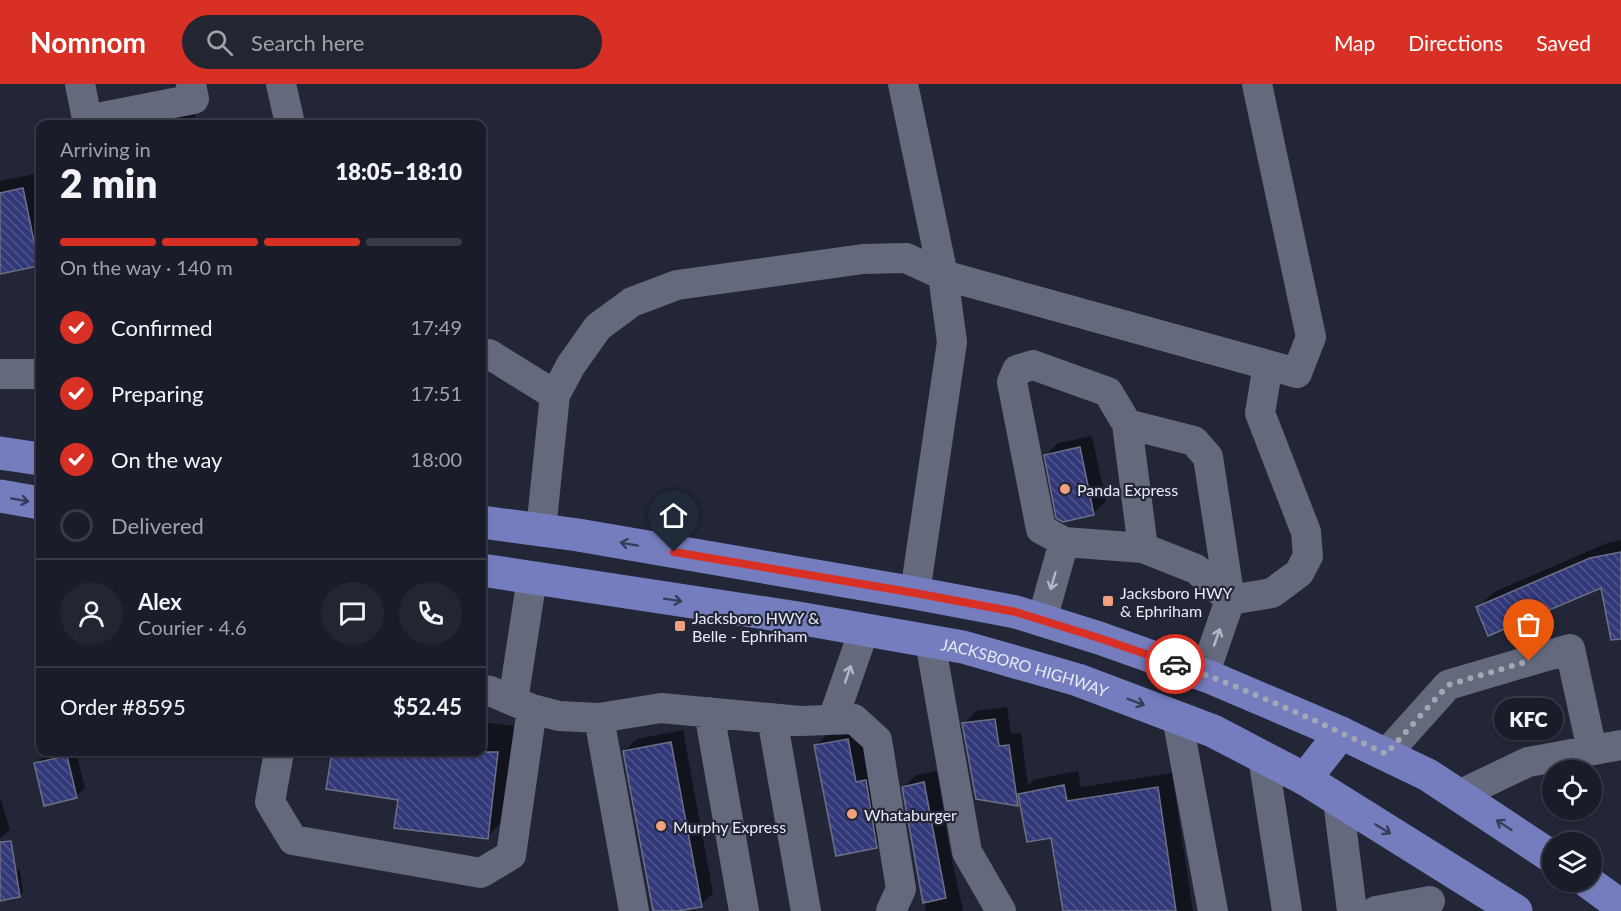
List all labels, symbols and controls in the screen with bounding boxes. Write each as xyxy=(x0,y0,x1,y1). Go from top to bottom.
search box xyxy=(182,15,602,69)
text: Nomnom xyxy=(30,25,146,59)
icon: search xyxy=(203,26,236,59)
text: Search here xyxy=(251,29,364,56)
text: Map xyxy=(1334,30,1375,55)
text: Directions xyxy=(1408,30,1503,55)
text: Saved xyxy=(1536,30,1591,55)
text: Arriving in xyxy=(60,137,151,161)
text: 18:05–18:10 xyxy=(336,158,462,185)
text: 2 min xyxy=(60,160,157,206)
text: On the way · 140 m xyxy=(60,255,233,279)
icon: check xyxy=(60,311,93,344)
text: Confirmed xyxy=(111,314,213,341)
text: 17:49 xyxy=(411,315,462,339)
icon: check xyxy=(60,377,93,410)
text: Preparing xyxy=(111,380,203,407)
text: 17:51 xyxy=(411,381,462,405)
icon: check xyxy=(60,443,93,476)
text: On the way xyxy=(111,446,222,473)
text: 18:00 xyxy=(411,447,462,471)
place label: Panda Express xyxy=(1077,480,1178,499)
marker: Panda Express xyxy=(1058,482,1072,496)
pin xyxy=(648,490,699,552)
one-way arrow xyxy=(10,494,30,505)
icon: home xyxy=(657,499,690,532)
text: Delivered xyxy=(111,512,204,539)
one-way arrow xyxy=(620,538,640,549)
one-way arrow xyxy=(1047,572,1058,591)
button: person xyxy=(60,582,123,645)
button: chat xyxy=(321,582,384,645)
button: phone xyxy=(399,582,462,645)
place label: Jacksboro HWY & Ephriham xyxy=(1120,583,1233,620)
text: Alex xyxy=(138,588,182,615)
one-way arrow xyxy=(662,594,682,605)
marker: Jacksboro HWY & Ephriham xyxy=(1101,594,1115,608)
pin xyxy=(1503,599,1554,661)
place label: Jacksboro HWY & Belle - Ephriham xyxy=(692,608,820,645)
icon: bag xyxy=(1512,608,1545,641)
text: Courier · 4.6 xyxy=(138,615,247,639)
marker: Jacksboro HWY & Belle - Ephriham xyxy=(673,619,687,633)
one-way arrow xyxy=(1213,629,1224,647)
street label: JACKSBORO HIGHWAY xyxy=(940,634,1111,700)
courier xyxy=(1145,634,1205,694)
icon: car xyxy=(1159,648,1192,681)
one-way arrow xyxy=(844,665,855,684)
text: Order #8595 xyxy=(60,693,186,720)
text: $52.45 xyxy=(393,693,462,720)
one-way arrow xyxy=(1126,697,1144,708)
callout: KFC xyxy=(1494,697,1564,739)
text: KFC xyxy=(1509,707,1548,731)
map controls xyxy=(1542,760,1602,892)
button: locate xyxy=(1542,760,1602,820)
place label: Whataburger xyxy=(864,805,957,824)
marker: Whataburger xyxy=(845,807,859,821)
place label: Murphy Express xyxy=(673,817,786,836)
marker: Murphy Express xyxy=(654,819,668,833)
one-way arrow xyxy=(1496,819,1512,831)
one-way arrow xyxy=(1374,823,1391,835)
button: layers xyxy=(1542,832,1602,892)

